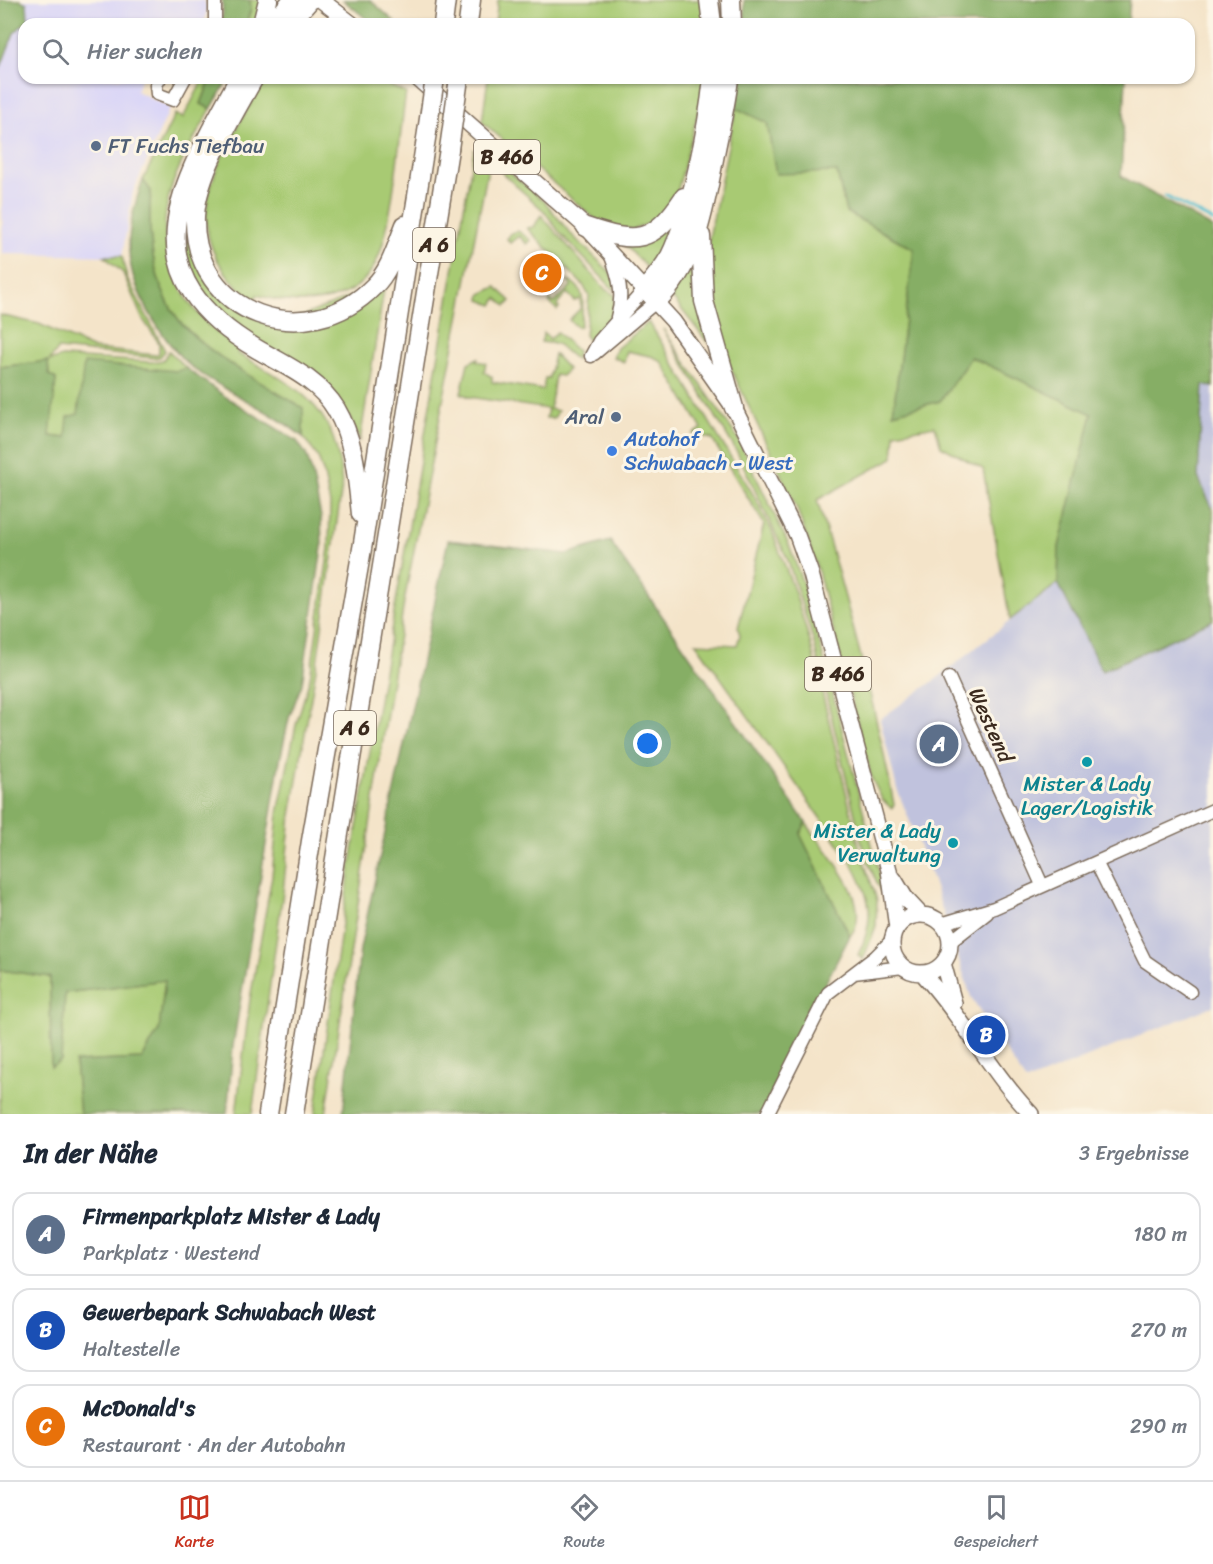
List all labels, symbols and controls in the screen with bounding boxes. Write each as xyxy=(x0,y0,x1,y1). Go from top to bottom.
search box xyxy=(18,18,1195,84)
text: Hier suchen xyxy=(87,32,202,71)
icon: search xyxy=(39,35,72,68)
place label: FT Fuchs Tiefbau xyxy=(108,127,265,165)
marker: FT Fuchs Tiefbau xyxy=(89,139,103,153)
road number: B 466 xyxy=(474,140,540,174)
road number: A 6 xyxy=(413,228,455,262)
pin: C xyxy=(522,250,562,296)
place label: Aral xyxy=(564,398,605,436)
marker: Aral xyxy=(609,410,623,424)
place label: Autohof Schwabach - West xyxy=(623,420,794,482)
marker: Autohof Schwabach - West xyxy=(605,444,619,458)
road number: B 466 xyxy=(805,657,871,691)
street label: Westend xyxy=(958,681,1025,771)
road number: A 6 xyxy=(334,711,376,745)
pin: A xyxy=(920,722,958,766)
your location xyxy=(633,729,662,758)
marker: Mister & Lady Lager/Logistik xyxy=(1080,755,1094,769)
place label: Mister & Lady Lager/Logistik xyxy=(1021,765,1154,827)
place label: Mister & Lady Verwaltung xyxy=(813,812,941,874)
marker: Mister & Lady Verwaltung xyxy=(946,836,960,850)
pin: B xyxy=(966,1012,1006,1058)
text: In der Nähe xyxy=(24,1130,158,1176)
text: 3 Ergebnisse xyxy=(1079,1136,1189,1171)
text: Firmenparkplatz Mister & Lady xyxy=(83,1197,380,1236)
text: A xyxy=(39,1217,52,1252)
text: 180 m xyxy=(1133,1217,1187,1252)
text: Parkplatz · Westend xyxy=(83,1236,260,1271)
text: Gewerbepark Schwabach West xyxy=(83,1293,376,1332)
text: B xyxy=(39,1313,52,1348)
text: 270 m xyxy=(1131,1313,1187,1348)
text: Haltestelle xyxy=(83,1332,180,1367)
text: McDonald's xyxy=(83,1389,195,1428)
text: C xyxy=(39,1409,52,1444)
text: 290 m xyxy=(1130,1409,1187,1444)
text: Restaurant · An der Autobahn xyxy=(83,1428,345,1463)
tab: Karte xyxy=(175,1491,214,1556)
tab: Route xyxy=(564,1491,605,1556)
tab: Gespeichert xyxy=(954,1491,1038,1556)

